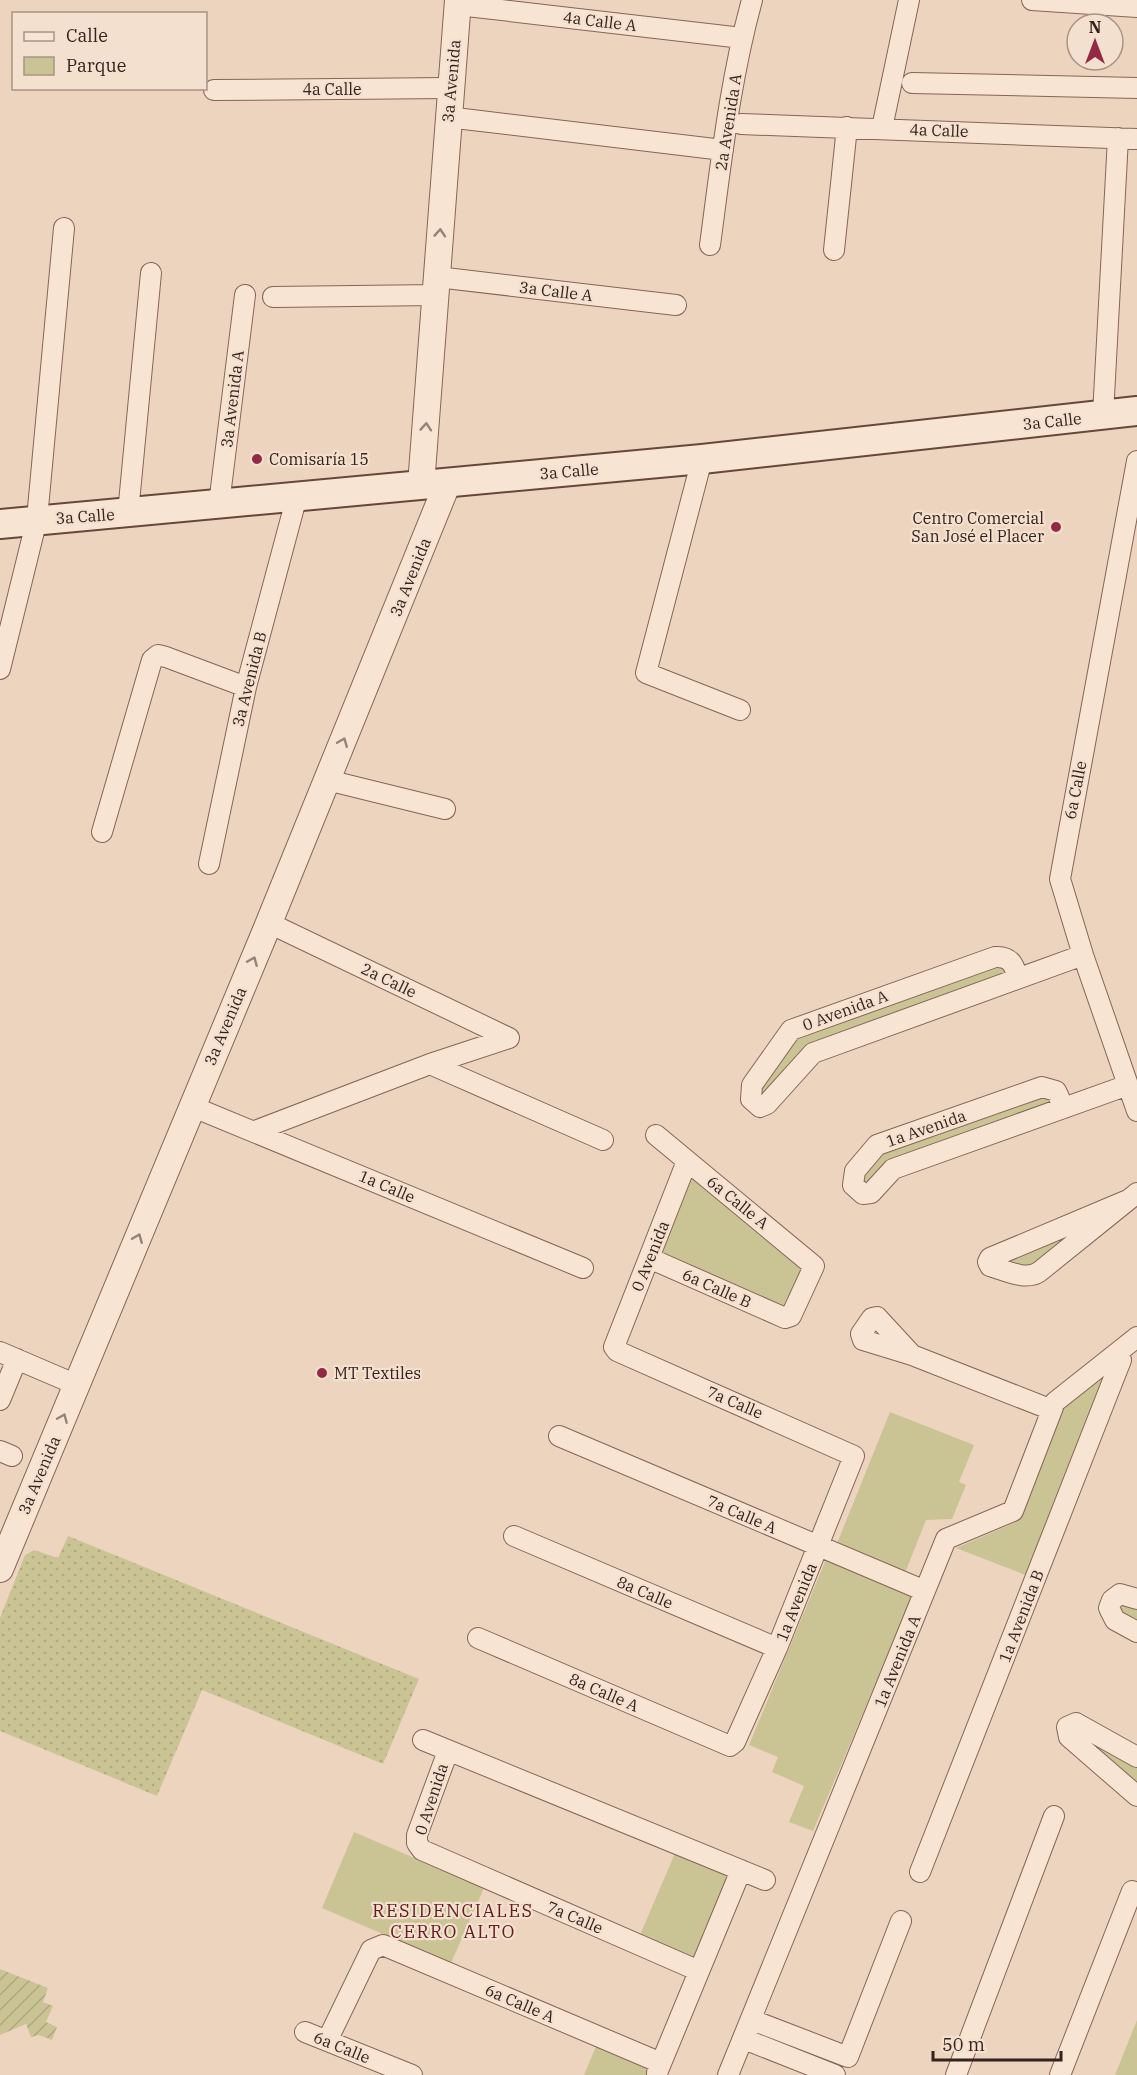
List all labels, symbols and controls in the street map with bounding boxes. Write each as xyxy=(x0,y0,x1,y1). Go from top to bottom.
street label: 4a Calle A xyxy=(562,7,638,35)
legend xyxy=(12,12,207,90)
north arrow xyxy=(1065,12,1125,72)
text: N xyxy=(1089,17,1101,37)
text: Calle xyxy=(66,24,108,47)
street label: 3a Avenida xyxy=(437,38,465,123)
text: Parque xyxy=(66,54,126,77)
street label: 2a Avenida A xyxy=(710,72,746,172)
street label: 4a Calle xyxy=(302,79,362,99)
street label: 4a Calle xyxy=(909,119,969,141)
one-way arrow xyxy=(433,228,446,237)
street label: 3a Calle A xyxy=(518,277,594,305)
street label: 3a Avenida A xyxy=(216,349,248,449)
street label: 3a Calle xyxy=(1022,408,1082,434)
one-way arrow xyxy=(419,423,432,432)
place label: Comisaría 15 xyxy=(269,449,369,469)
marker: Comisaría 15 xyxy=(250,452,264,466)
street label: 3a Calle xyxy=(539,458,599,484)
street label: 3a Calle xyxy=(55,504,115,528)
place label: Centro Comercial San José el Placer xyxy=(911,508,1044,546)
marker: Centro Comercial San José el Placer xyxy=(1049,520,1063,534)
street label: 3a Avenida xyxy=(385,534,435,619)
street label: 3a Avenida B xyxy=(227,629,271,729)
one-way arrow xyxy=(336,737,348,748)
street label: 6a Calle xyxy=(1060,759,1090,821)
one-way arrow xyxy=(246,956,258,967)
street label: 2a Calle xyxy=(358,958,420,1002)
street label: 3a Avenida xyxy=(200,984,251,1068)
street label: 0 Avenida A xyxy=(800,985,890,1035)
street label: 1a Avenida xyxy=(883,1105,969,1151)
street label: 1a Calle xyxy=(356,1165,418,1207)
street label: 6a Calle A xyxy=(703,1171,773,1233)
street label: 0 Avenida xyxy=(627,1217,673,1294)
one-way arrow xyxy=(131,1233,143,1244)
street label: 6a Calle B xyxy=(679,1264,755,1312)
place label: MT Textiles xyxy=(334,1363,421,1383)
marker: MT Textiles xyxy=(315,1366,329,1380)
street label: 7a Calle xyxy=(704,1381,766,1423)
one-way arrow xyxy=(56,1413,68,1424)
street label: 3a Avenida xyxy=(14,1433,65,1517)
street label: 7a Calle A xyxy=(704,1490,780,1538)
street label: 1a Avenida xyxy=(771,1559,821,1644)
street label: 1a Avenida B xyxy=(994,1567,1048,1665)
street label: 8a Calle xyxy=(614,1571,676,1613)
street label: 1a Avenida A xyxy=(869,1612,925,1710)
street label: 8a Calle A xyxy=(566,1668,642,1716)
street label: 0 Avenida xyxy=(410,1760,452,1838)
street label: 7a Calle xyxy=(544,1896,606,1938)
district label: RESIDENCIALES CERRO ALTO xyxy=(372,1899,534,1943)
street label: 6a Calle A xyxy=(482,1979,558,2027)
scale bar xyxy=(933,2024,1060,2062)
street label: 6a Calle xyxy=(311,2027,373,2067)
text: 50 m xyxy=(942,2033,985,2056)

